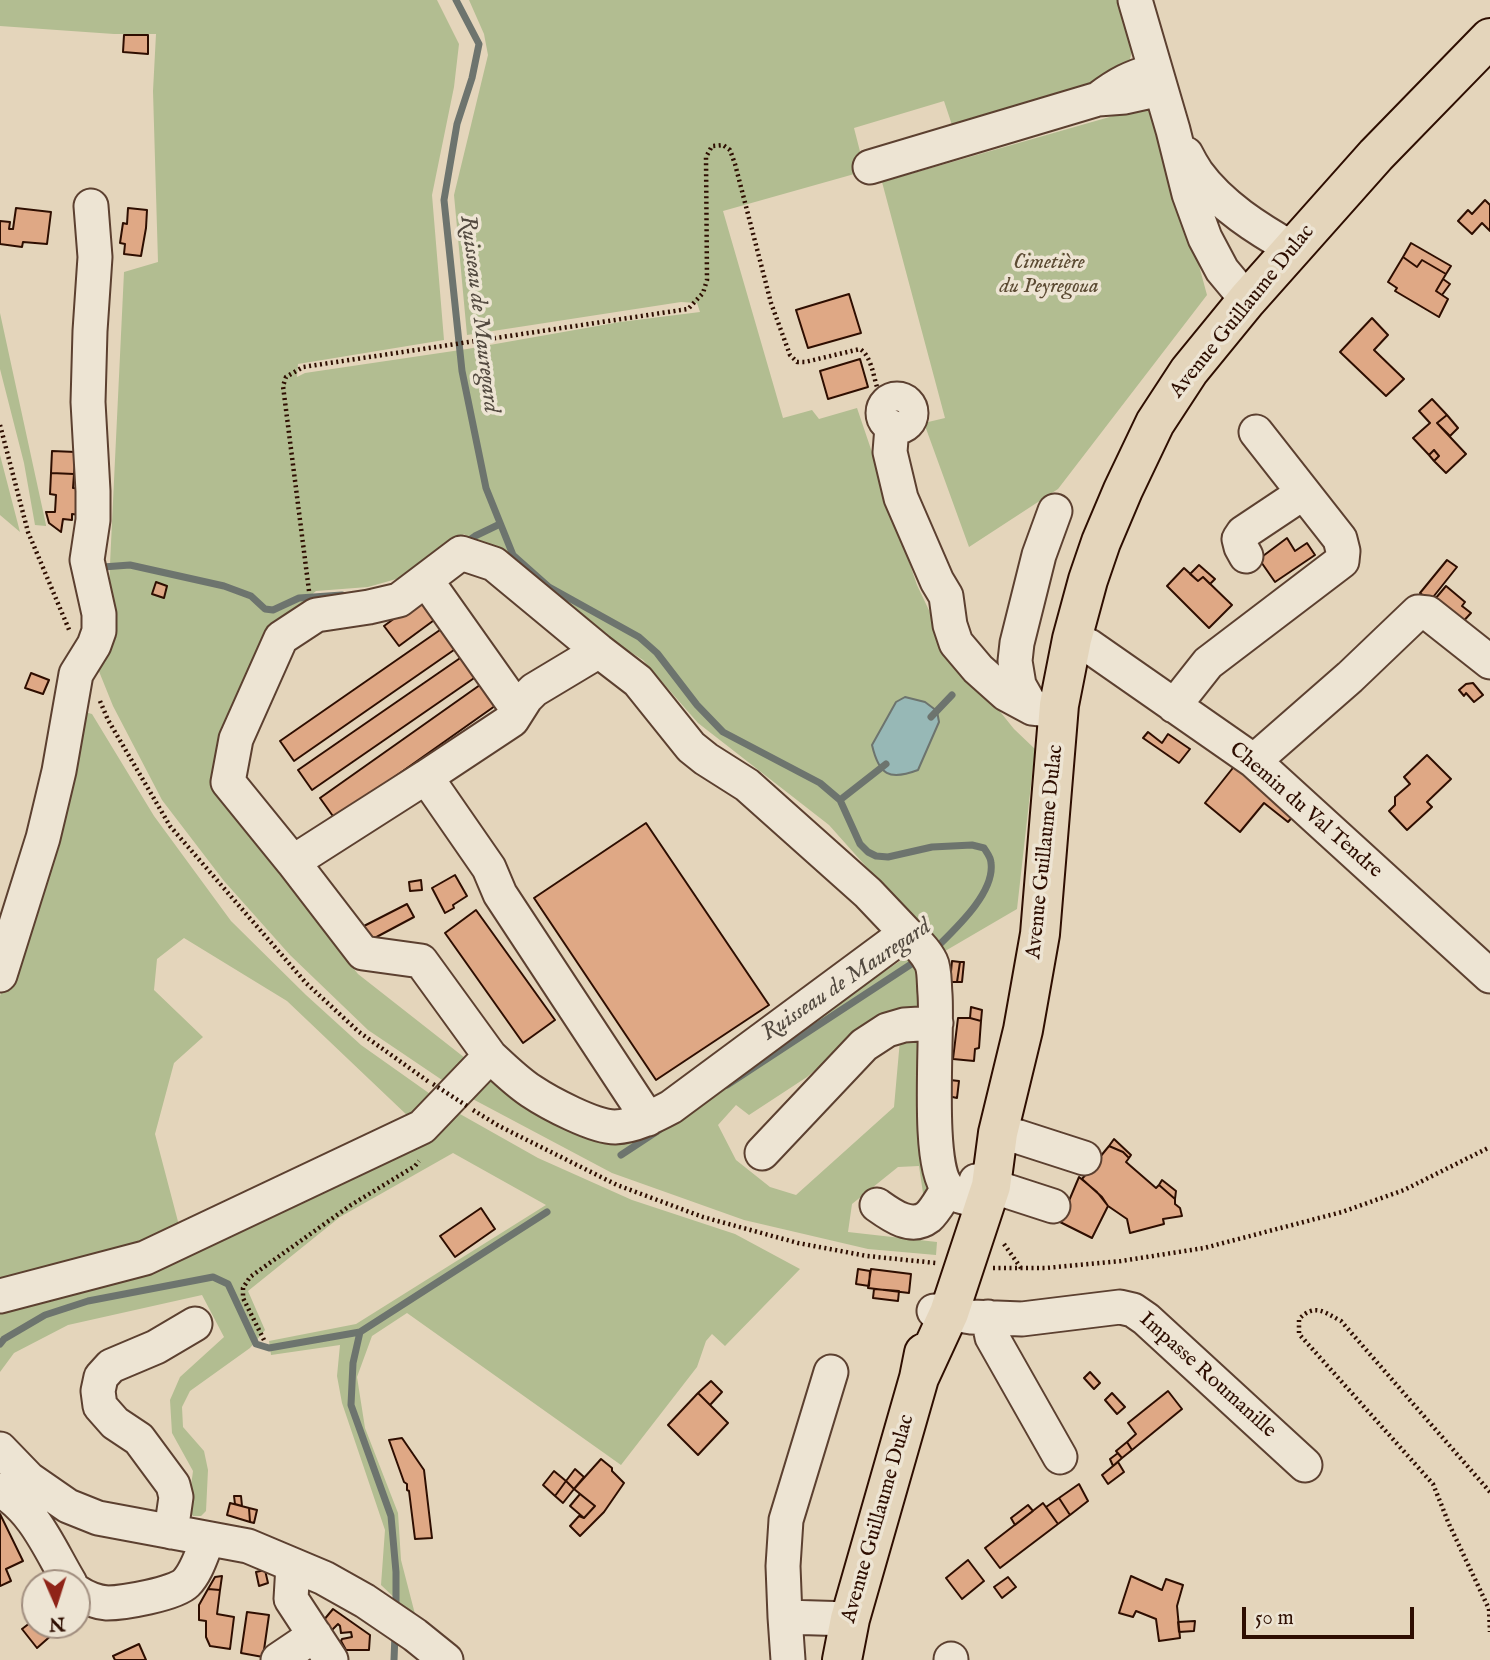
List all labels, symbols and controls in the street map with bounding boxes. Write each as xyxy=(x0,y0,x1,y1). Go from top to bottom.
water label: Ruisseau de Mauregard xyxy=(452,214,504,414)
street label: Avenue Guillaume Dulac xyxy=(1165,220,1321,404)
park label: Cimetière du Peyregoua xyxy=(999,251,1099,301)
street label: Chemin du Val Tendre xyxy=(1223,738,1387,884)
street label: Avenue Guillaume Dulac xyxy=(1022,744,1070,960)
water label: Ruisseau de Mauregard xyxy=(757,914,937,1048)
street label: Impasse Roumanille xyxy=(1133,1308,1281,1444)
street label: Avenue Guillaume Dulac xyxy=(837,1412,921,1626)
north arrow xyxy=(21,1569,91,1639)
scale bar xyxy=(1245,1594,1416,1638)
text: 50 m xyxy=(1255,1605,1294,1632)
text: N xyxy=(48,1611,66,1635)

